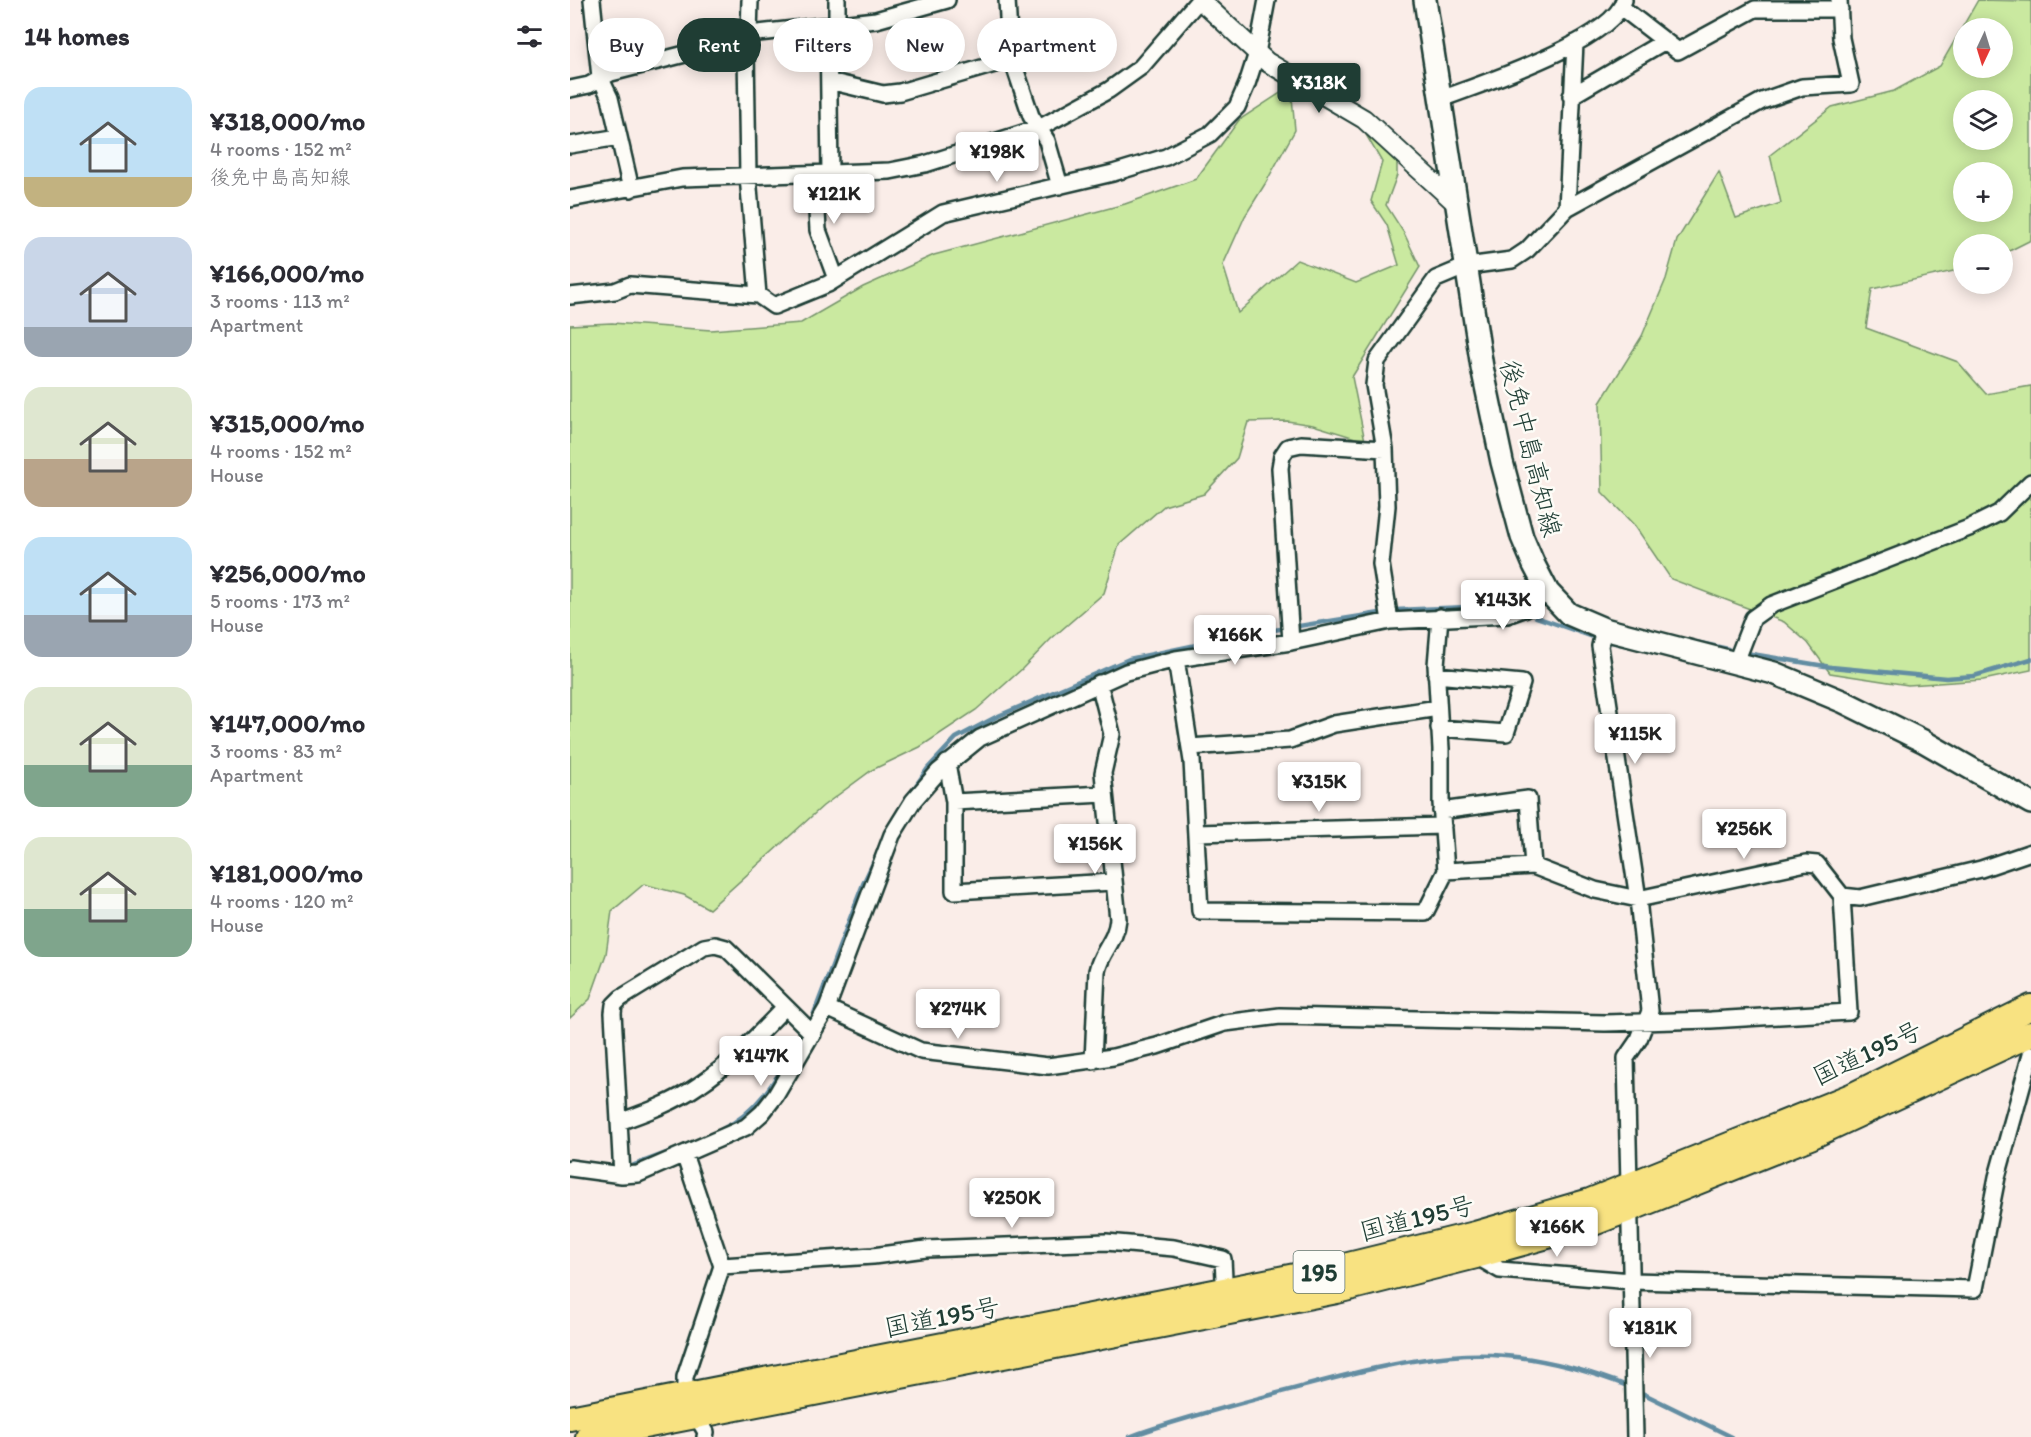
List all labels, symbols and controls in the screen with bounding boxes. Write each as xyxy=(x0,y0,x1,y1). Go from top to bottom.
chip: Buy xyxy=(588,18,665,72)
chip: Rent xyxy=(677,18,761,72)
chip: Filters xyxy=(773,18,873,72)
chip: New xyxy=(885,18,965,72)
chip: Apartment xyxy=(977,18,1117,72)
north arrow xyxy=(1953,18,2013,78)
map controls xyxy=(1953,18,2013,294)
text: 14 homes xyxy=(24,20,130,52)
icon: filters xyxy=(513,20,546,53)
pin: ¥318K xyxy=(1277,63,1361,114)
text: ¥318K xyxy=(1291,70,1347,94)
button: layers xyxy=(1953,90,2013,150)
text: ¥318,000/mo xyxy=(210,105,365,137)
icon: home xyxy=(72,111,144,183)
pin: ¥198K xyxy=(955,132,1039,183)
text: 4 rooms · 152 m² xyxy=(210,137,352,161)
text: ¥198K xyxy=(970,139,1024,163)
button: + xyxy=(1953,162,2013,222)
text: 後免中島高知線 xyxy=(210,165,350,189)
pin: ¥121K xyxy=(792,174,876,225)
text: ¥121K xyxy=(807,181,861,205)
button: − xyxy=(1953,234,2013,294)
text: ¥166,000/mo xyxy=(210,257,364,289)
icon: home xyxy=(72,261,144,333)
text: 3 rooms · 113 m² xyxy=(210,289,350,313)
text: Apartment xyxy=(210,313,303,337)
street label: 後免中島高知線 xyxy=(1493,356,1569,540)
text: ¥315,000/mo xyxy=(210,407,365,439)
icon: home xyxy=(72,411,144,483)
text: 4 rooms · 152 m² xyxy=(210,439,352,463)
text: House xyxy=(210,463,264,487)
text: ¥256,000/mo xyxy=(210,557,366,589)
icon: home xyxy=(72,561,144,633)
pin: ¥143K xyxy=(1461,580,1545,631)
text: ¥143K xyxy=(1475,587,1531,611)
text: 5 rooms · 173 m² xyxy=(210,589,350,613)
text: House xyxy=(210,613,264,637)
pin: ¥166K xyxy=(1193,615,1277,666)
text: ¥166K xyxy=(1208,622,1262,646)
text: ¥147,000/mo xyxy=(210,707,365,739)
icon: home xyxy=(72,711,144,783)
pin: ¥115K xyxy=(1593,714,1677,765)
text: ¥115K xyxy=(1608,721,1662,745)
text: 3 rooms · 83 m² xyxy=(210,739,342,763)
pin: ¥315K xyxy=(1277,762,1361,813)
text: Apartment xyxy=(210,763,303,787)
text: ¥315K xyxy=(1292,769,1346,793)
pin: ¥256K xyxy=(1702,809,1786,860)
text: ¥256K xyxy=(1716,816,1772,840)
pin: ¥156K xyxy=(1053,824,1137,875)
text: ¥156K xyxy=(1068,831,1122,855)
text: ¥181,000/mo xyxy=(210,857,363,889)
icon: home xyxy=(72,861,144,933)
text: 4 rooms · 120 m² xyxy=(210,889,353,913)
text: House xyxy=(210,913,264,937)
pin: ¥274K xyxy=(916,989,1000,1040)
text: ¥274K xyxy=(930,996,986,1020)
street label: 国道195号 xyxy=(1807,1014,1927,1092)
pin: ¥147K xyxy=(719,1036,803,1087)
text: ¥147K xyxy=(733,1043,789,1067)
pin: ¥250K xyxy=(970,1178,1054,1229)
text: ¥250K xyxy=(983,1185,1041,1209)
street label: 国道195号 xyxy=(1356,1188,1478,1248)
pin: ¥166K xyxy=(1515,1207,1599,1258)
text: ¥166K xyxy=(1530,1214,1584,1238)
road number: 195 xyxy=(1294,1251,1344,1293)
street label: 国道195号 xyxy=(881,1290,1003,1344)
pin: ¥181K xyxy=(1608,1308,1692,1359)
text: ¥181K xyxy=(1623,1315,1677,1339)

